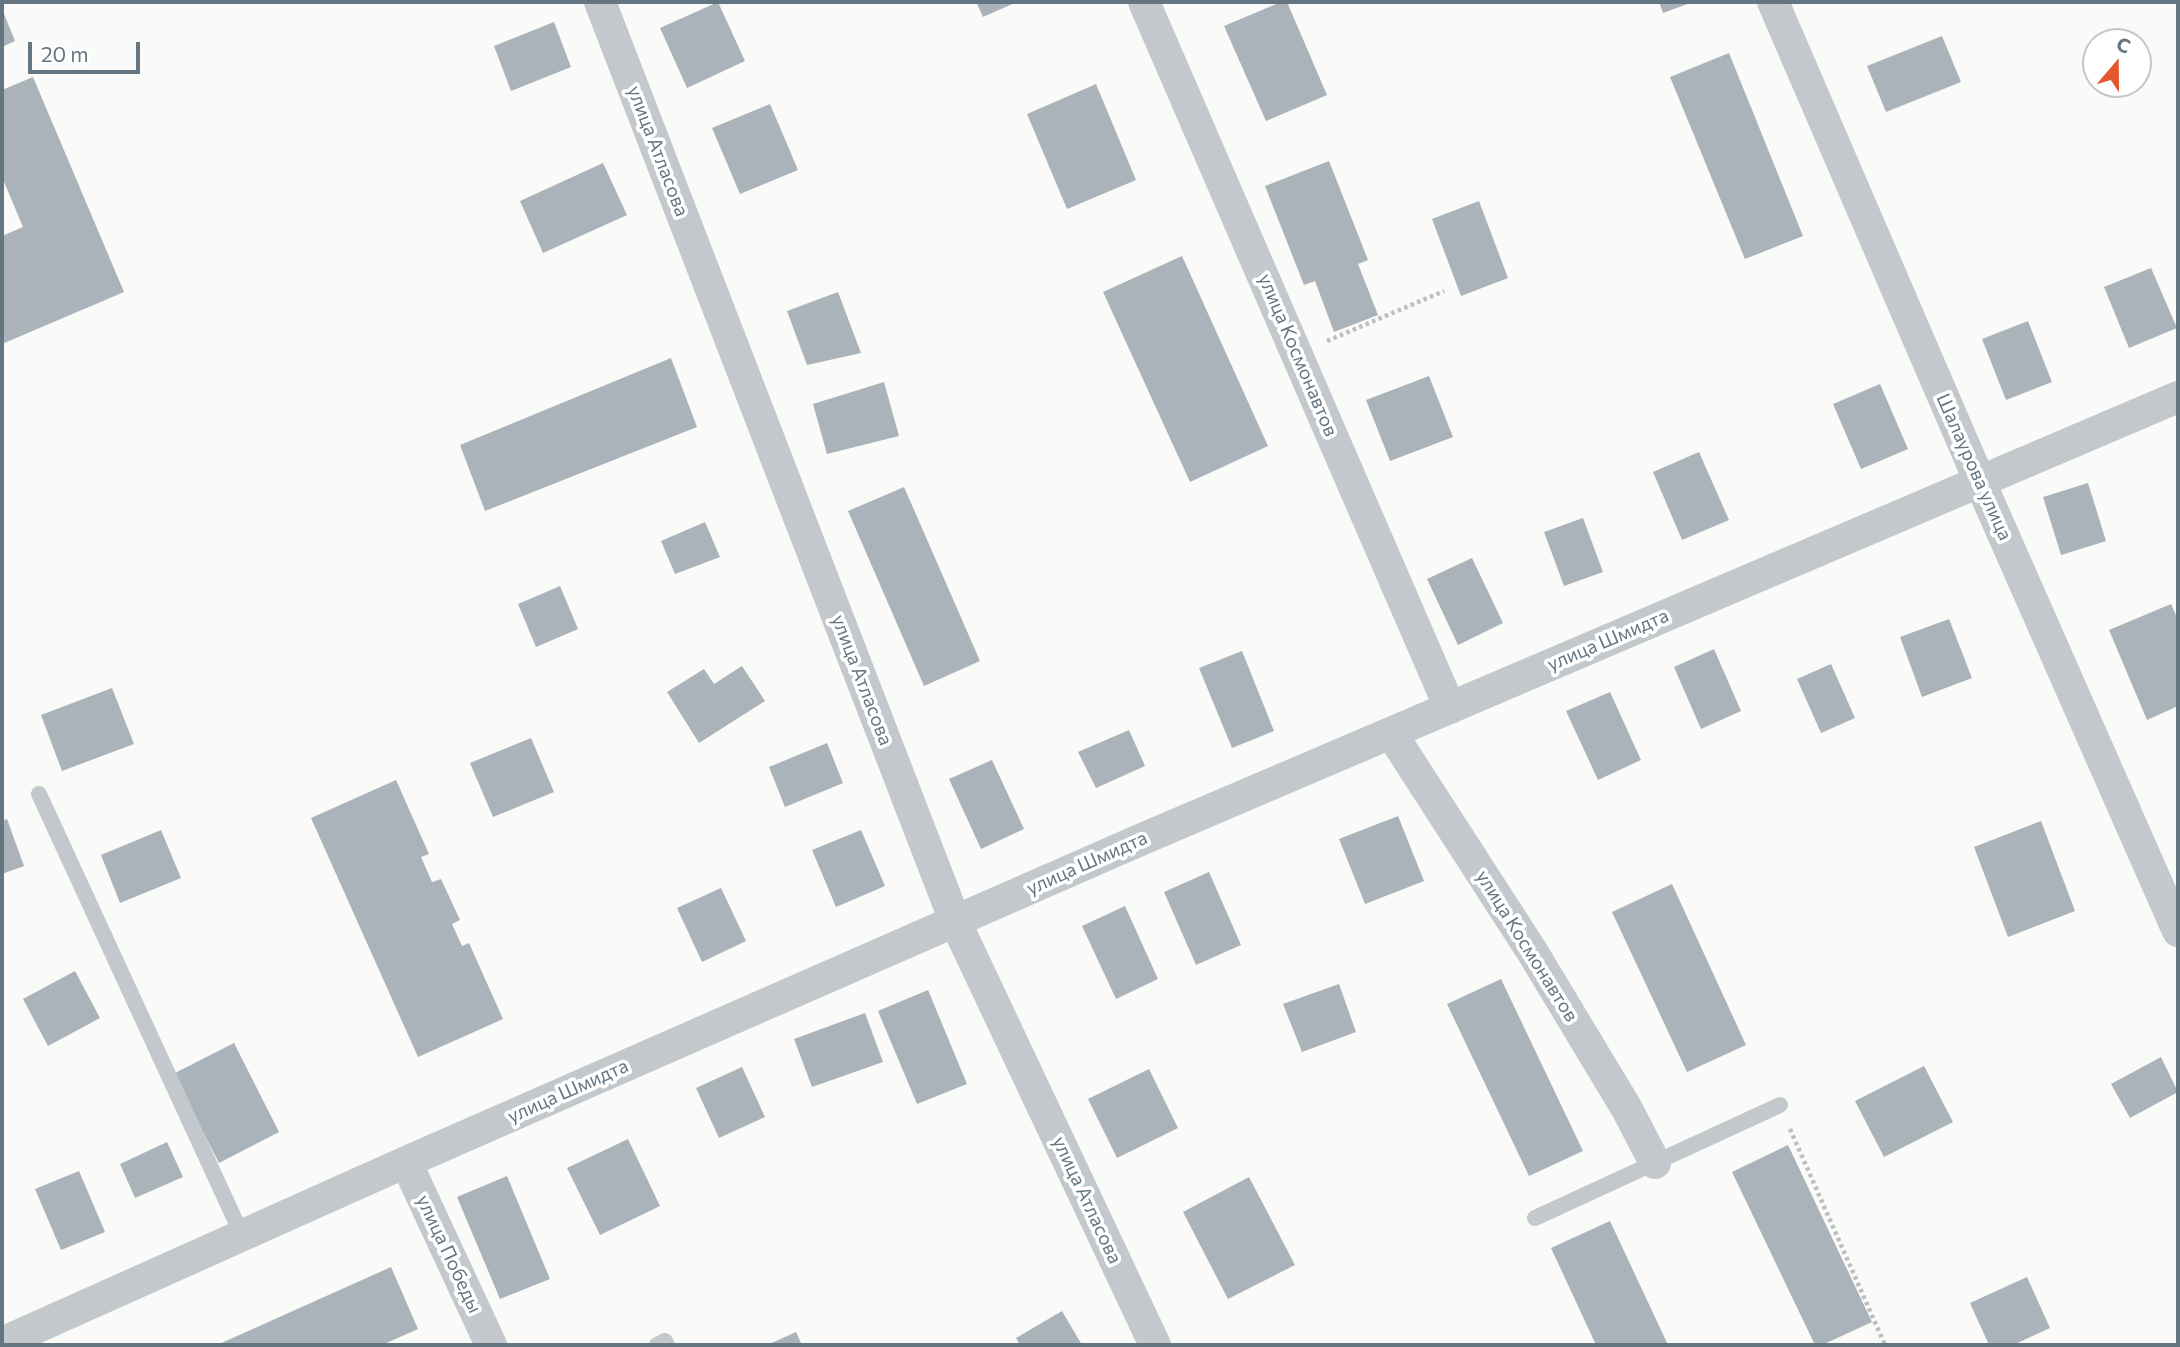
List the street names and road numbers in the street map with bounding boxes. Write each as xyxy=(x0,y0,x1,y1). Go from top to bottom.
street label: улица Атласова xyxy=(623,83,693,219)
street label: улица Космонавтов xyxy=(1253,270,1343,440)
street label: Шалаурова улица xyxy=(1931,390,2017,544)
street label: улица Шмидта xyxy=(1544,604,1672,676)
street label: улица Атласова xyxy=(827,612,897,748)
street label: улица Шмидта xyxy=(1023,826,1151,900)
street label: улица Космонавтов xyxy=(1471,866,1583,1026)
street label: улица Шмидта xyxy=(504,1054,632,1128)
street label: улица Атласова xyxy=(1048,1133,1126,1267)
street label: улица Победы xyxy=(412,1191,486,1317)

